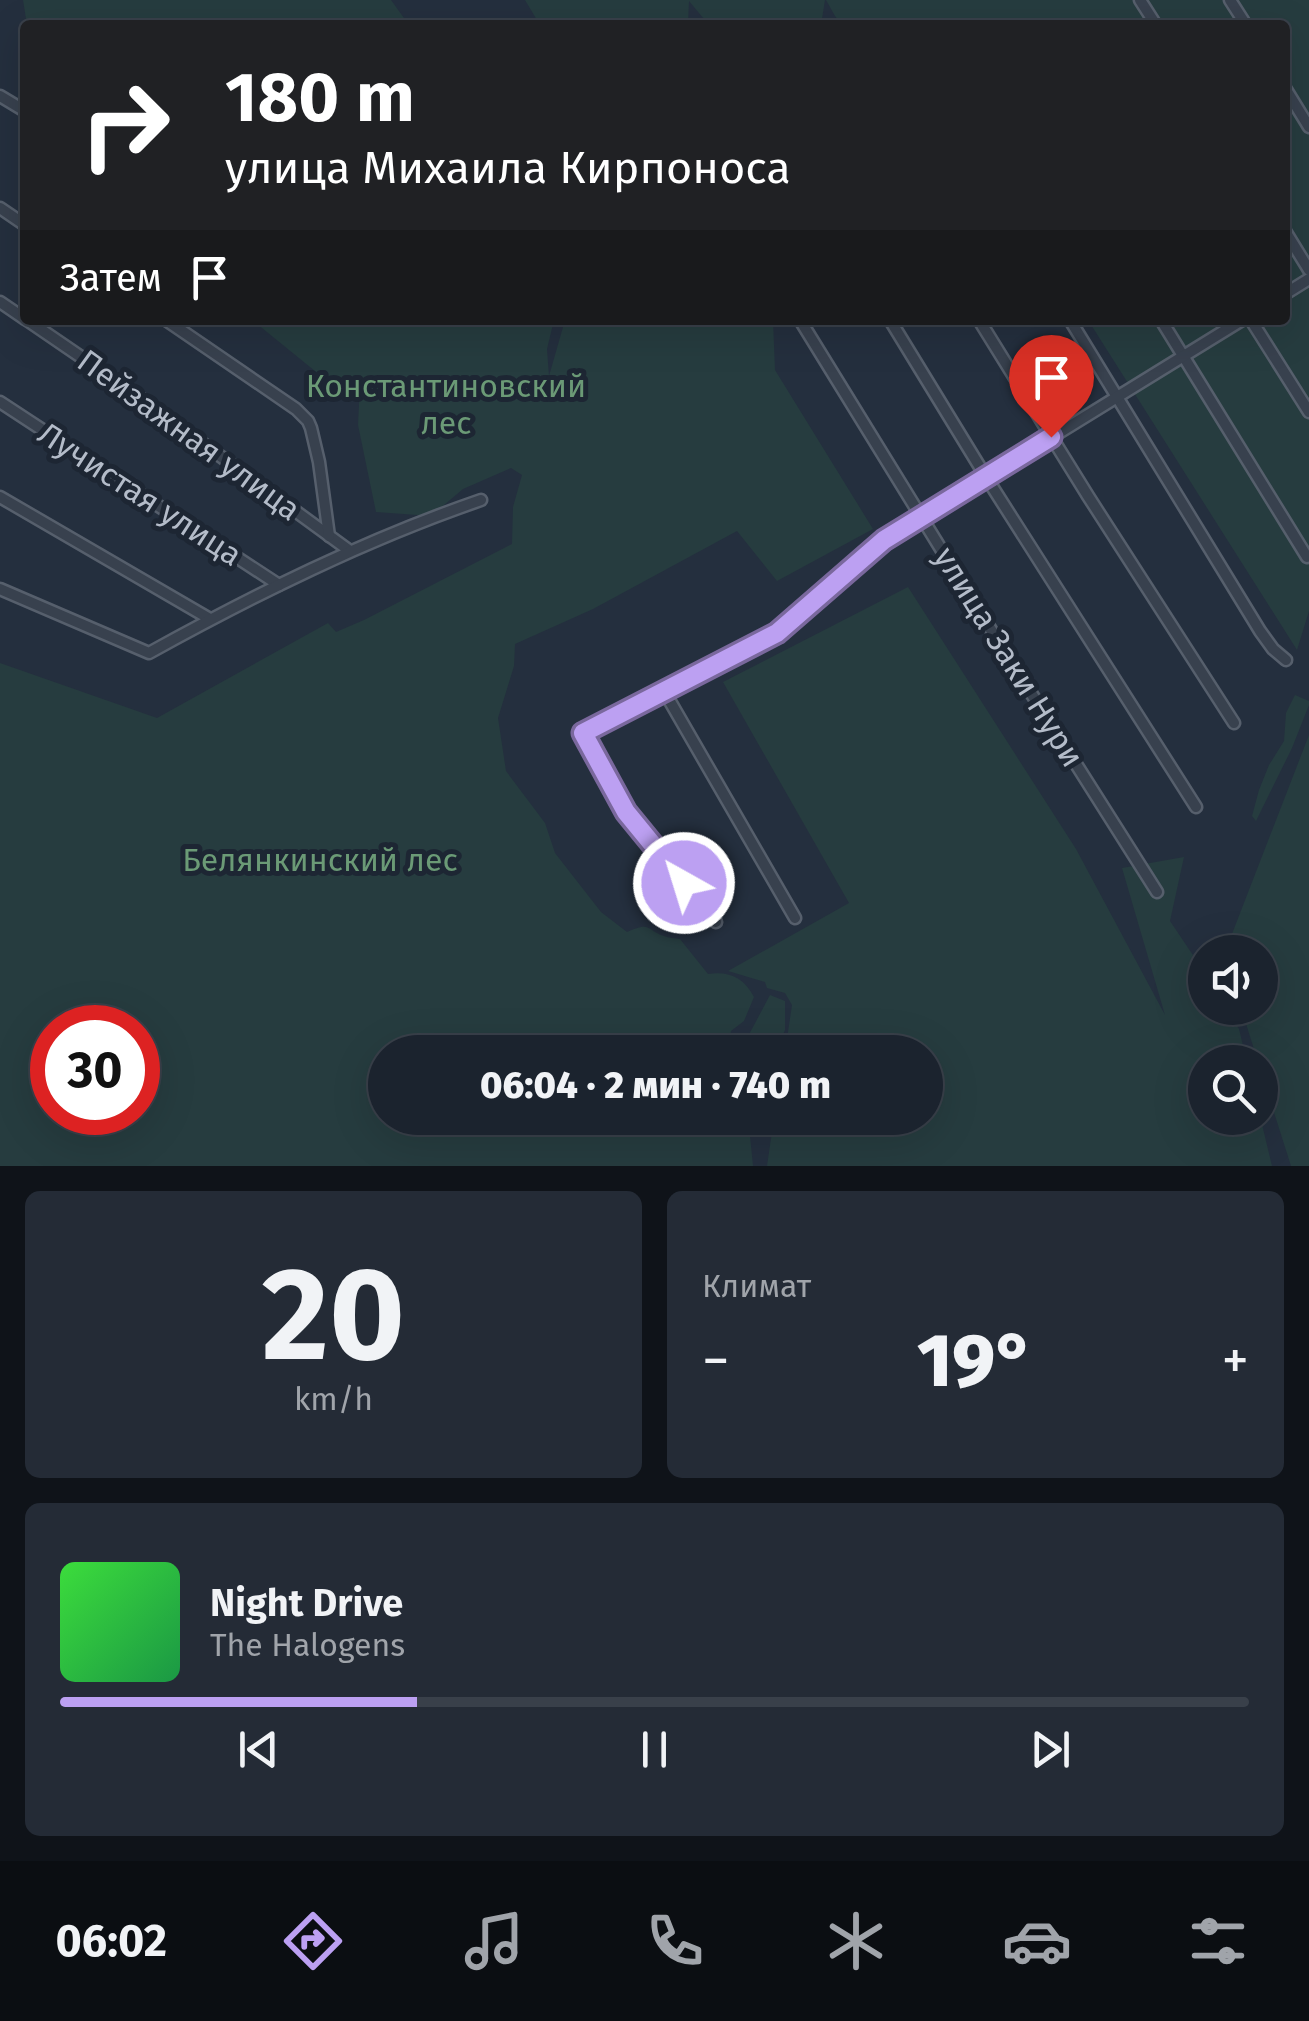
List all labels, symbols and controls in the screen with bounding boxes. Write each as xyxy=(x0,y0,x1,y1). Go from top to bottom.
text: 180 m xyxy=(225,56,415,140)
icon: right xyxy=(60,60,190,190)
text: улица Михаила Кирпоноса xyxy=(225,141,791,195)
icon: arrive xyxy=(182,250,237,305)
text: Затем xyxy=(60,255,162,301)
pin xyxy=(1009,335,1094,438)
street label: Пейзажная улица xyxy=(70,341,308,529)
icon: arrive xyxy=(1024,350,1079,405)
park label: Константиновский лес xyxy=(306,367,586,442)
street label: Лучистая улица xyxy=(31,414,249,574)
street label: улица Заки Нури xyxy=(926,540,1092,774)
position arrow xyxy=(632,831,736,935)
park label: Белянкинский лес xyxy=(182,841,458,879)
map controls xyxy=(1188,935,1278,1135)
button: sound xyxy=(1188,935,1278,1025)
speed limit sign: 30 xyxy=(30,1005,160,1135)
button: search xyxy=(1188,1045,1278,1135)
text: 06:04 · 2 мин · 740 m xyxy=(480,1062,831,1108)
text: 20 xyxy=(262,1237,405,1393)
text: Климат xyxy=(702,1267,811,1305)
text: 19° xyxy=(917,1316,1034,1406)
text: − xyxy=(702,1328,730,1394)
text: + xyxy=(1222,1328,1249,1394)
text: km/h xyxy=(294,1380,373,1418)
text: Night Drive xyxy=(210,1580,403,1626)
text: The Halogens xyxy=(210,1626,405,1664)
icon: previous xyxy=(231,1722,286,1777)
icon: pause xyxy=(627,1722,682,1777)
icon: next xyxy=(1023,1722,1078,1777)
icon: directions xyxy=(278,1906,348,1976)
icon: music xyxy=(459,1906,529,1976)
icon: phone xyxy=(640,1906,710,1976)
icon: climate xyxy=(821,1906,891,1976)
icon: car xyxy=(1002,1906,1072,1976)
icon: filters xyxy=(1183,1906,1253,1976)
text: 06:02 xyxy=(56,1914,167,1968)

